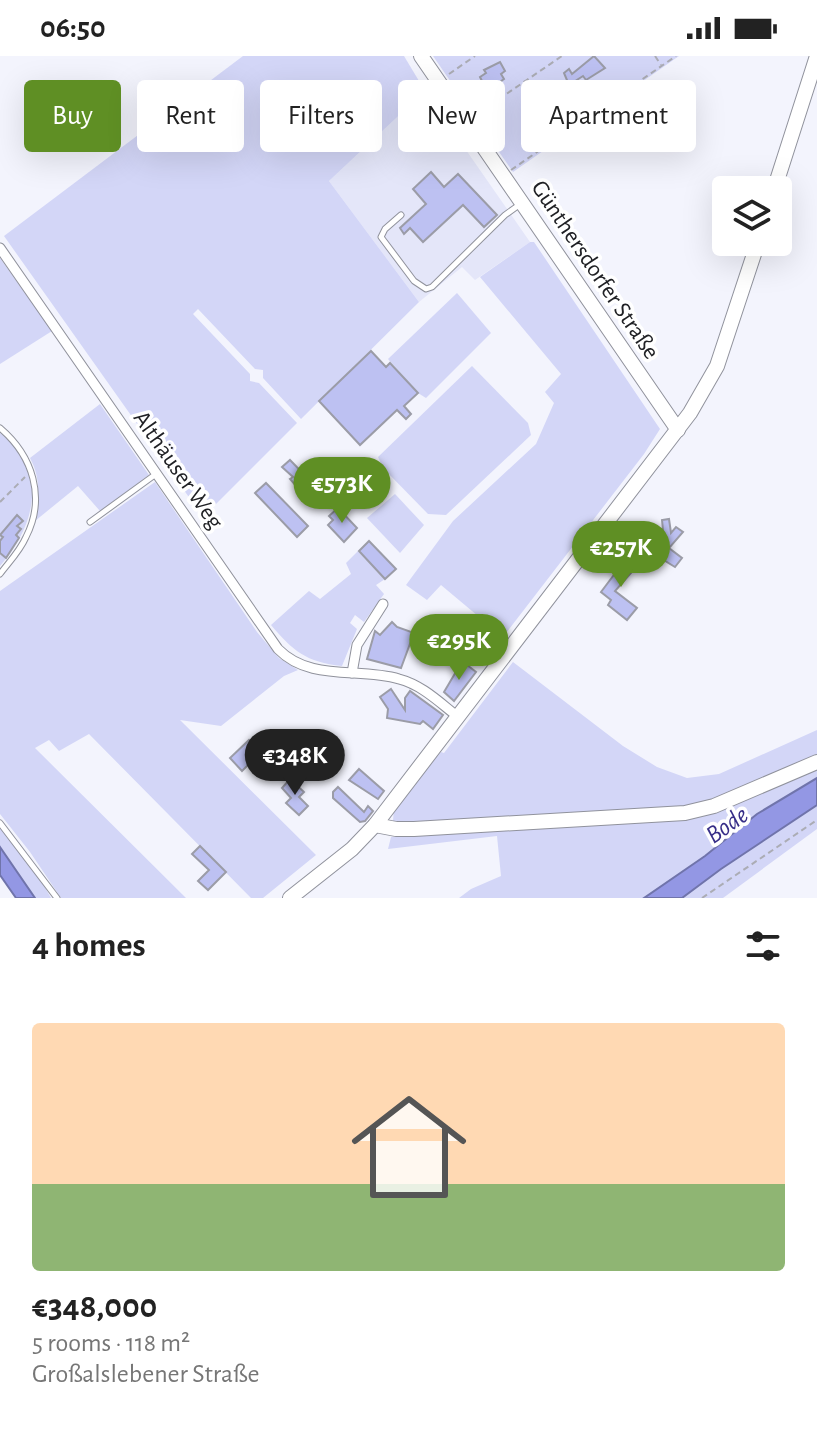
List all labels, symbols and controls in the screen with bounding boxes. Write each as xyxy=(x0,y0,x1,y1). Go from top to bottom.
text: 06:50 xyxy=(40,13,106,43)
chip: Buy xyxy=(24,80,121,152)
chip: Rent xyxy=(137,80,244,152)
chip: Filters xyxy=(260,80,382,152)
chip: New xyxy=(398,80,505,152)
chip: Apartment xyxy=(521,80,696,152)
street label: Günthersdorfer Straße xyxy=(526,176,664,364)
map controls xyxy=(712,176,792,256)
button: layers xyxy=(712,176,792,256)
street label: Althäuser Weg xyxy=(129,407,228,534)
pin: €573K xyxy=(286,457,398,525)
text: €573K xyxy=(312,470,373,496)
pin: €257K xyxy=(565,521,677,589)
text: €257K xyxy=(590,534,652,560)
pin: €295K xyxy=(403,614,515,682)
text: €295K xyxy=(427,627,491,653)
pin: €348K xyxy=(239,729,351,797)
text: €348K xyxy=(263,742,327,768)
water label: Bode xyxy=(701,801,753,849)
icon: filters xyxy=(741,924,785,968)
text: 4 homes xyxy=(32,929,146,963)
icon: home xyxy=(337,1075,481,1219)
text: €348,000 xyxy=(32,1290,157,1324)
text: 5 rooms · 118 m² xyxy=(32,1330,190,1356)
text: Großalslebener Straße xyxy=(32,1361,259,1387)

